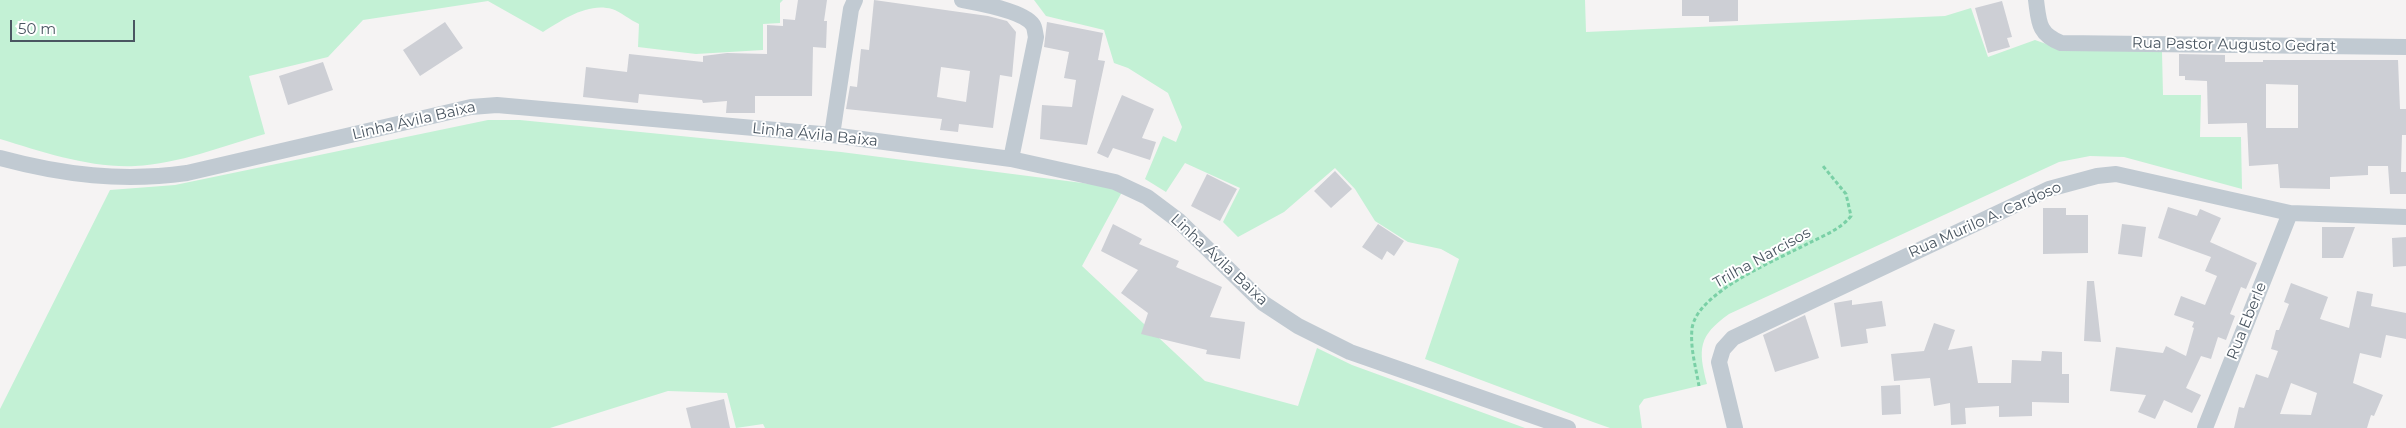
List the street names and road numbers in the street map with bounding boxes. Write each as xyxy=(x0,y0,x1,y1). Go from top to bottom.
street label: Rua Pastor Augusto Gedrat xyxy=(2132,34,2336,56)
street label: Linha Ávila Baixa xyxy=(351,98,477,144)
street label: Linha Ávila Baixa xyxy=(751,119,879,151)
street label: Rua Murilo A. Cardoso xyxy=(1906,178,2064,262)
street label: Linha Ávila Baixa xyxy=(1167,210,1271,310)
street label: Trilha Narcisos xyxy=(1710,224,1814,292)
street label: Rua Eberle xyxy=(2223,280,2271,362)

